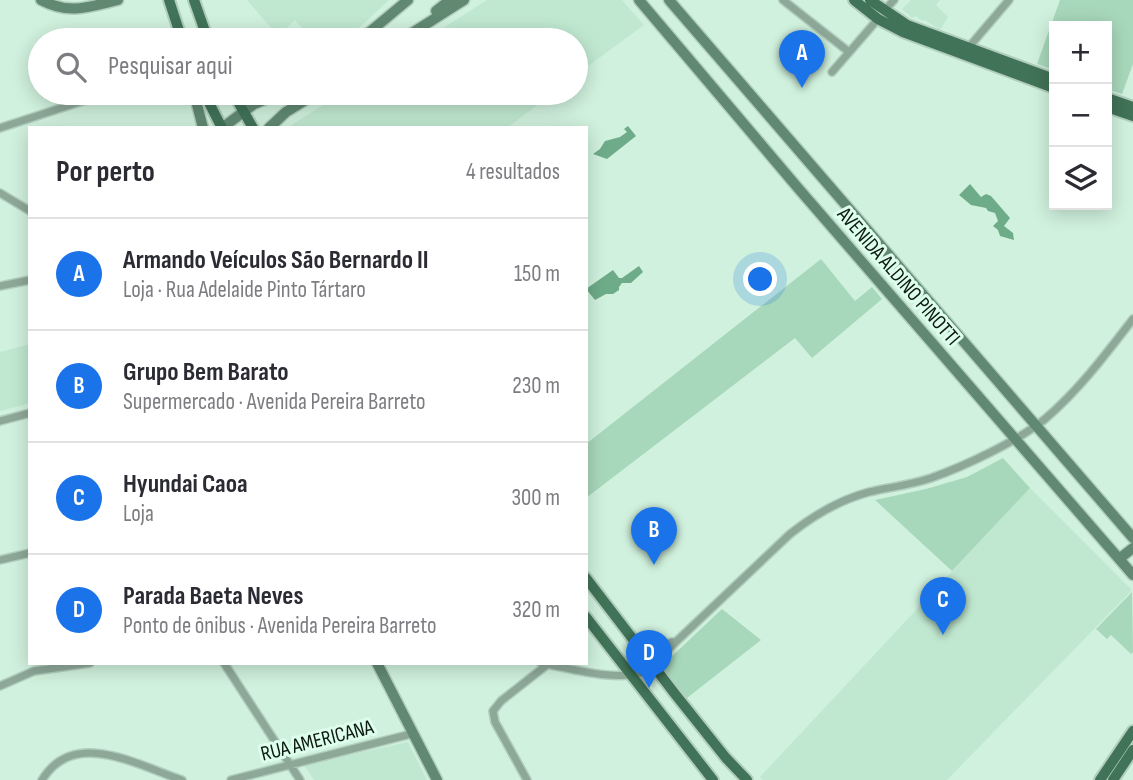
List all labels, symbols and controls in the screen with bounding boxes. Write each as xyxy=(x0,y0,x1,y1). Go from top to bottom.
map controls xyxy=(1049,21,1112,210)
button: + xyxy=(1049,21,1112,84)
search box xyxy=(28,28,588,105)
pin: A xyxy=(779,30,825,88)
icon: search xyxy=(52,48,90,86)
text: Pesquisar aqui xyxy=(108,51,233,82)
button: − xyxy=(1049,84,1112,147)
button: layers xyxy=(1049,147,1112,210)
text: Por perto xyxy=(56,154,155,190)
text: 4 resultados xyxy=(466,158,560,186)
street label: AVENIDA ALDINO PINOTTI xyxy=(831,201,965,350)
text: Armando Veículos São Bernardo II xyxy=(123,245,429,276)
text: A xyxy=(74,260,84,288)
text: 150 m xyxy=(514,260,560,288)
your location xyxy=(743,262,777,296)
text: Loja · Rua Adelaide Pinto Tártaro xyxy=(123,276,366,304)
text: Grupo Bem Barato xyxy=(123,357,289,388)
text: B xyxy=(74,372,84,400)
text: 230 m xyxy=(512,372,560,400)
text: Supermercado · Avenida Pereira Barreto xyxy=(123,388,426,416)
text: Hyundai Caoa xyxy=(123,469,248,500)
text: C xyxy=(73,484,85,512)
text: 300 m xyxy=(511,484,560,512)
text: Loja xyxy=(123,500,154,528)
pin: B xyxy=(631,507,677,565)
pin: C xyxy=(920,577,966,635)
text: Parada Baeta Neves xyxy=(123,581,303,612)
text: D xyxy=(73,596,85,624)
text: 320 m xyxy=(512,596,560,624)
text: Ponto de ônibus · Avenida Pereira Barreto xyxy=(123,612,437,640)
pin: D xyxy=(626,630,672,688)
street label: RUA AMERICANA xyxy=(258,714,377,767)

